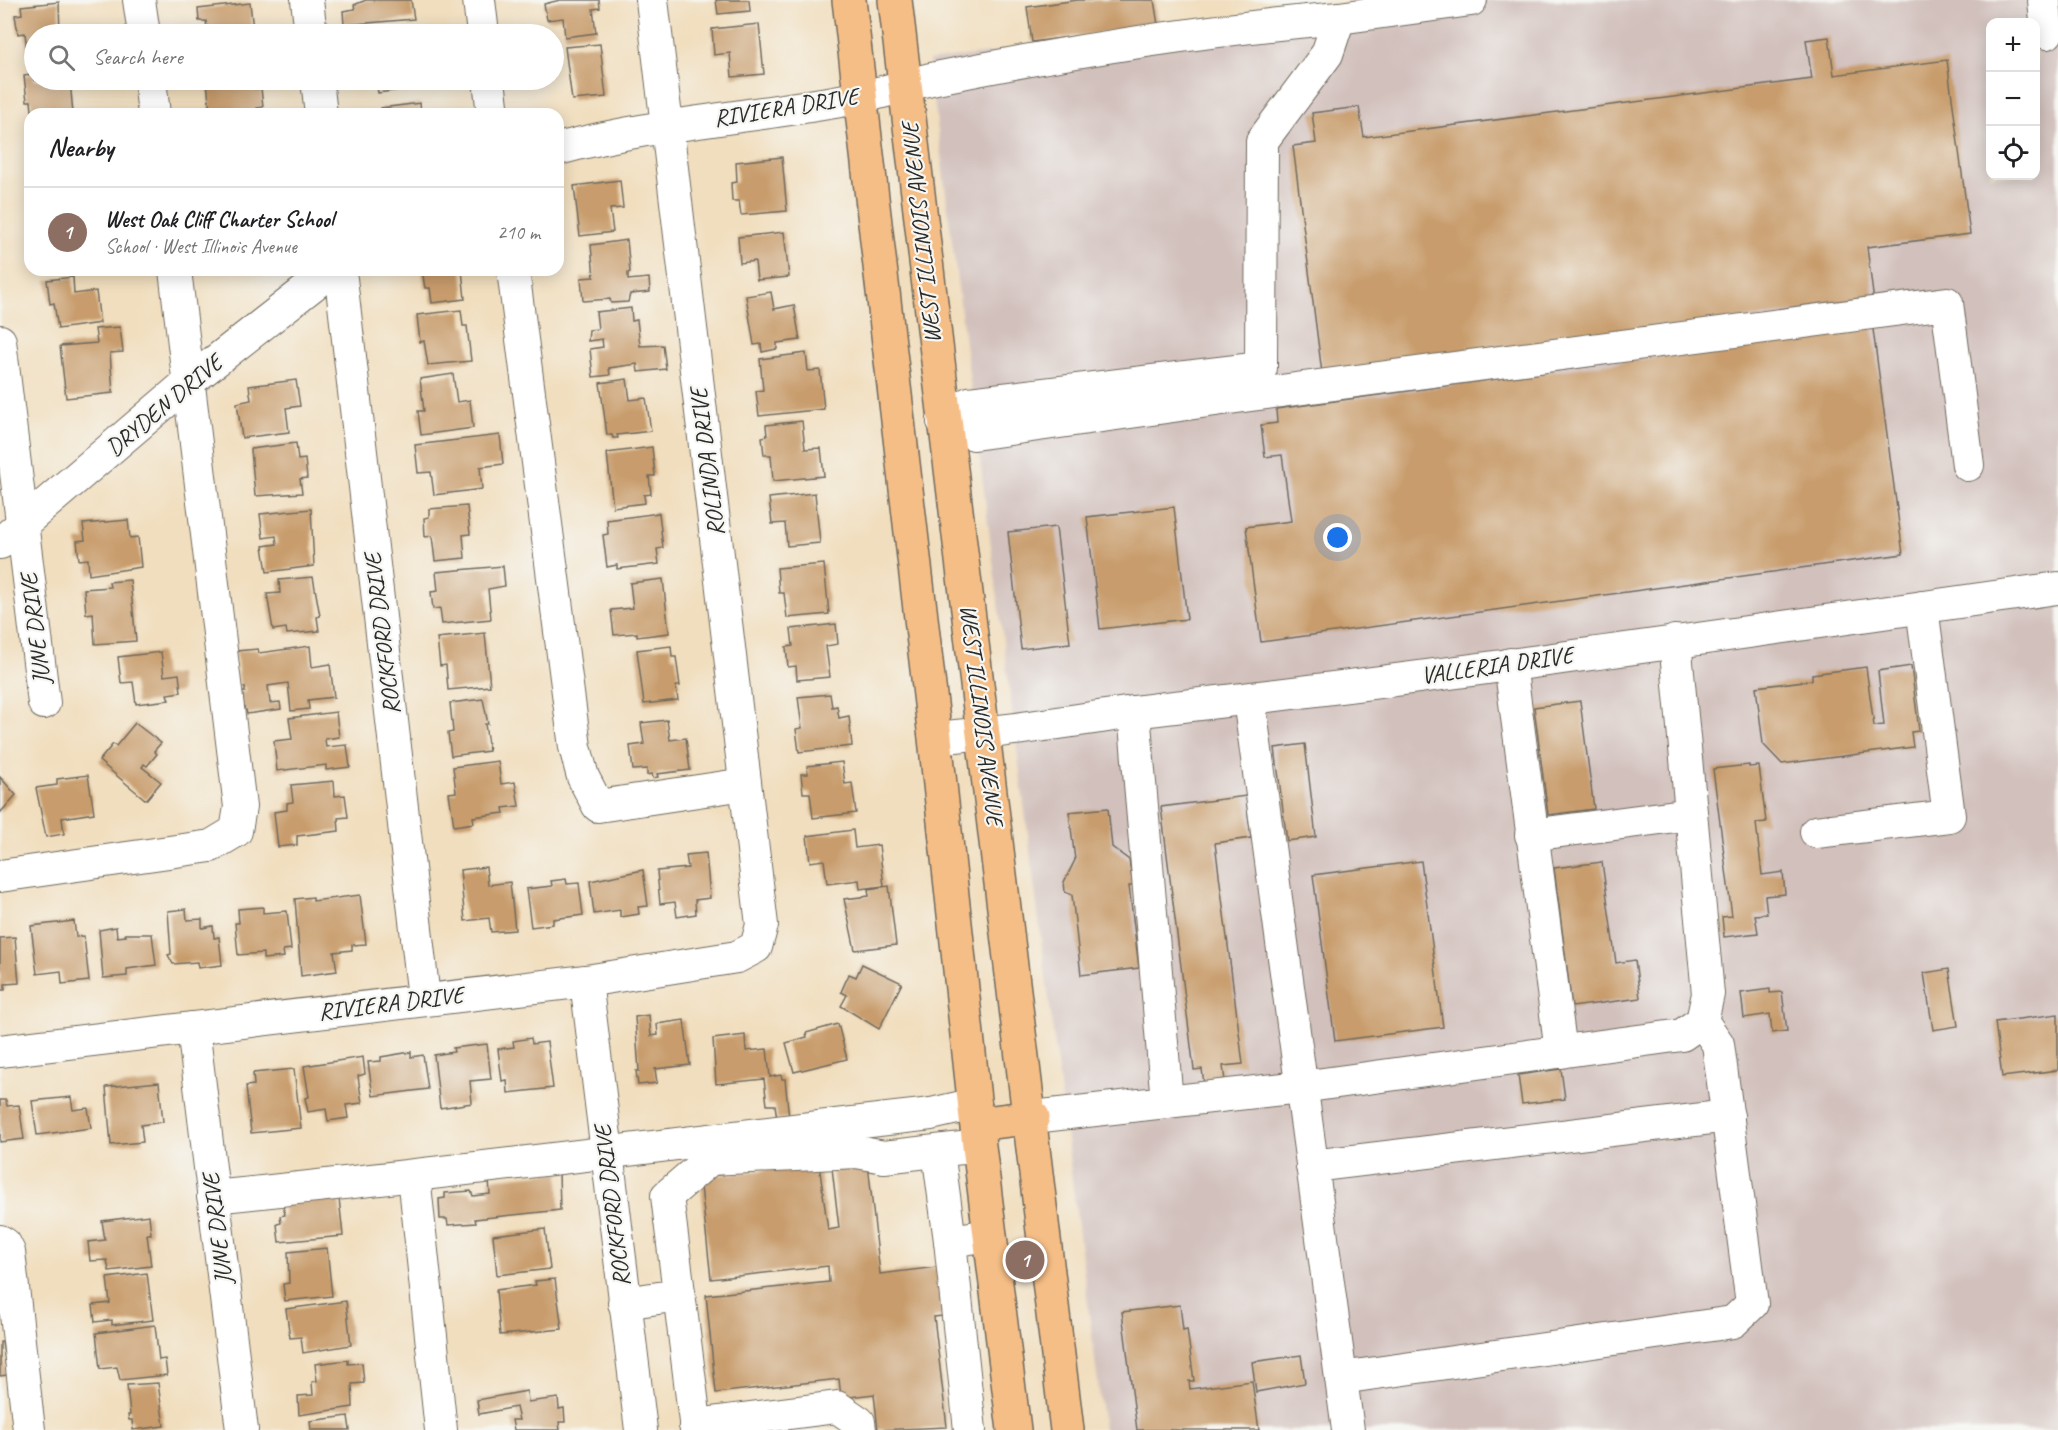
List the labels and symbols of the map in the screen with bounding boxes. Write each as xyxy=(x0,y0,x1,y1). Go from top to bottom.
street label: RIVIERA DRIVE xyxy=(712,80,863,133)
street label: WEST ILLINOIS AVENUE xyxy=(894,118,948,345)
street label: DRYDEN DRIVE xyxy=(100,346,231,462)
street label: ROLINDA DRIVE xyxy=(683,383,731,538)
your location xyxy=(1323,523,1352,552)
street label: ROCKFORD DRIVE xyxy=(357,548,407,716)
street label: JUNE DRIVE xyxy=(13,568,57,687)
street label: WEST ILLINOIS AVENUE xyxy=(954,603,1011,830)
street label: VALLERIA DRIVE xyxy=(1419,639,1578,691)
street label: RIVIERA DRIVE xyxy=(317,979,468,1027)
street label: ROCKFORD DRIVE xyxy=(587,1120,637,1288)
street label: JUNE DRIVE xyxy=(195,1168,239,1287)
pin: 1 xyxy=(1006,1238,1044,1282)

